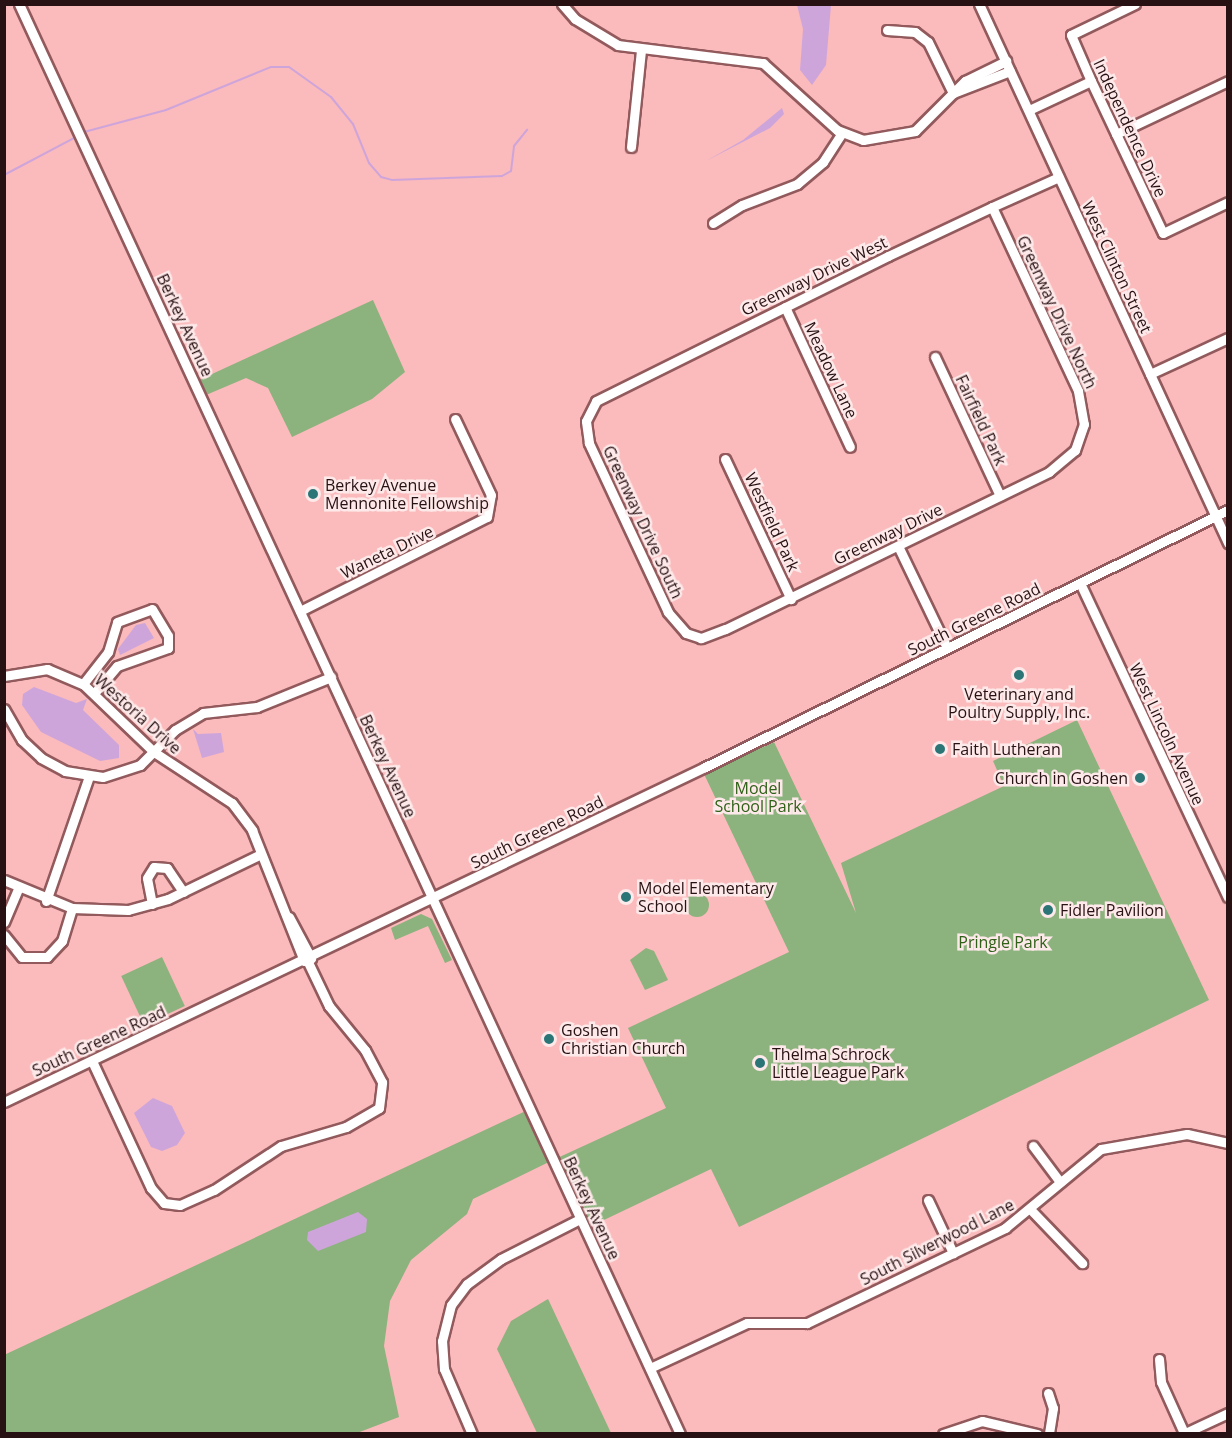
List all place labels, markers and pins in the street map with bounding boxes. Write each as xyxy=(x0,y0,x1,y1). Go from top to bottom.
place label: Berkey Avenue Mennonite Fellowship xyxy=(325,475,489,513)
marker: Berkey Avenue Mennonite Fellowship xyxy=(306,487,320,501)
marker: Veterinary and Poultry Supply, Inc. xyxy=(1012,668,1026,682)
place label: Veterinary and Poultry Supply, Inc. xyxy=(948,684,1090,722)
place label: Faith Lutheran xyxy=(952,739,1061,759)
marker: Faith Lutheran xyxy=(933,742,947,756)
place label: Church in Goshen xyxy=(995,768,1128,788)
marker: Church in Goshen xyxy=(1133,771,1147,785)
place label: Model Elementary School xyxy=(638,878,774,916)
marker: Model Elementary School xyxy=(619,890,633,904)
place label: Fidler Pavilion xyxy=(1060,900,1164,920)
marker: Fidler Pavilion xyxy=(1041,903,1055,917)
place label: Goshen Christian Church xyxy=(561,1020,685,1058)
marker: Goshen Christian Church xyxy=(542,1032,556,1046)
place label: Thelma Schrock Little League Park xyxy=(772,1044,904,1082)
marker: Thelma Schrock Little League Park xyxy=(753,1056,767,1070)

